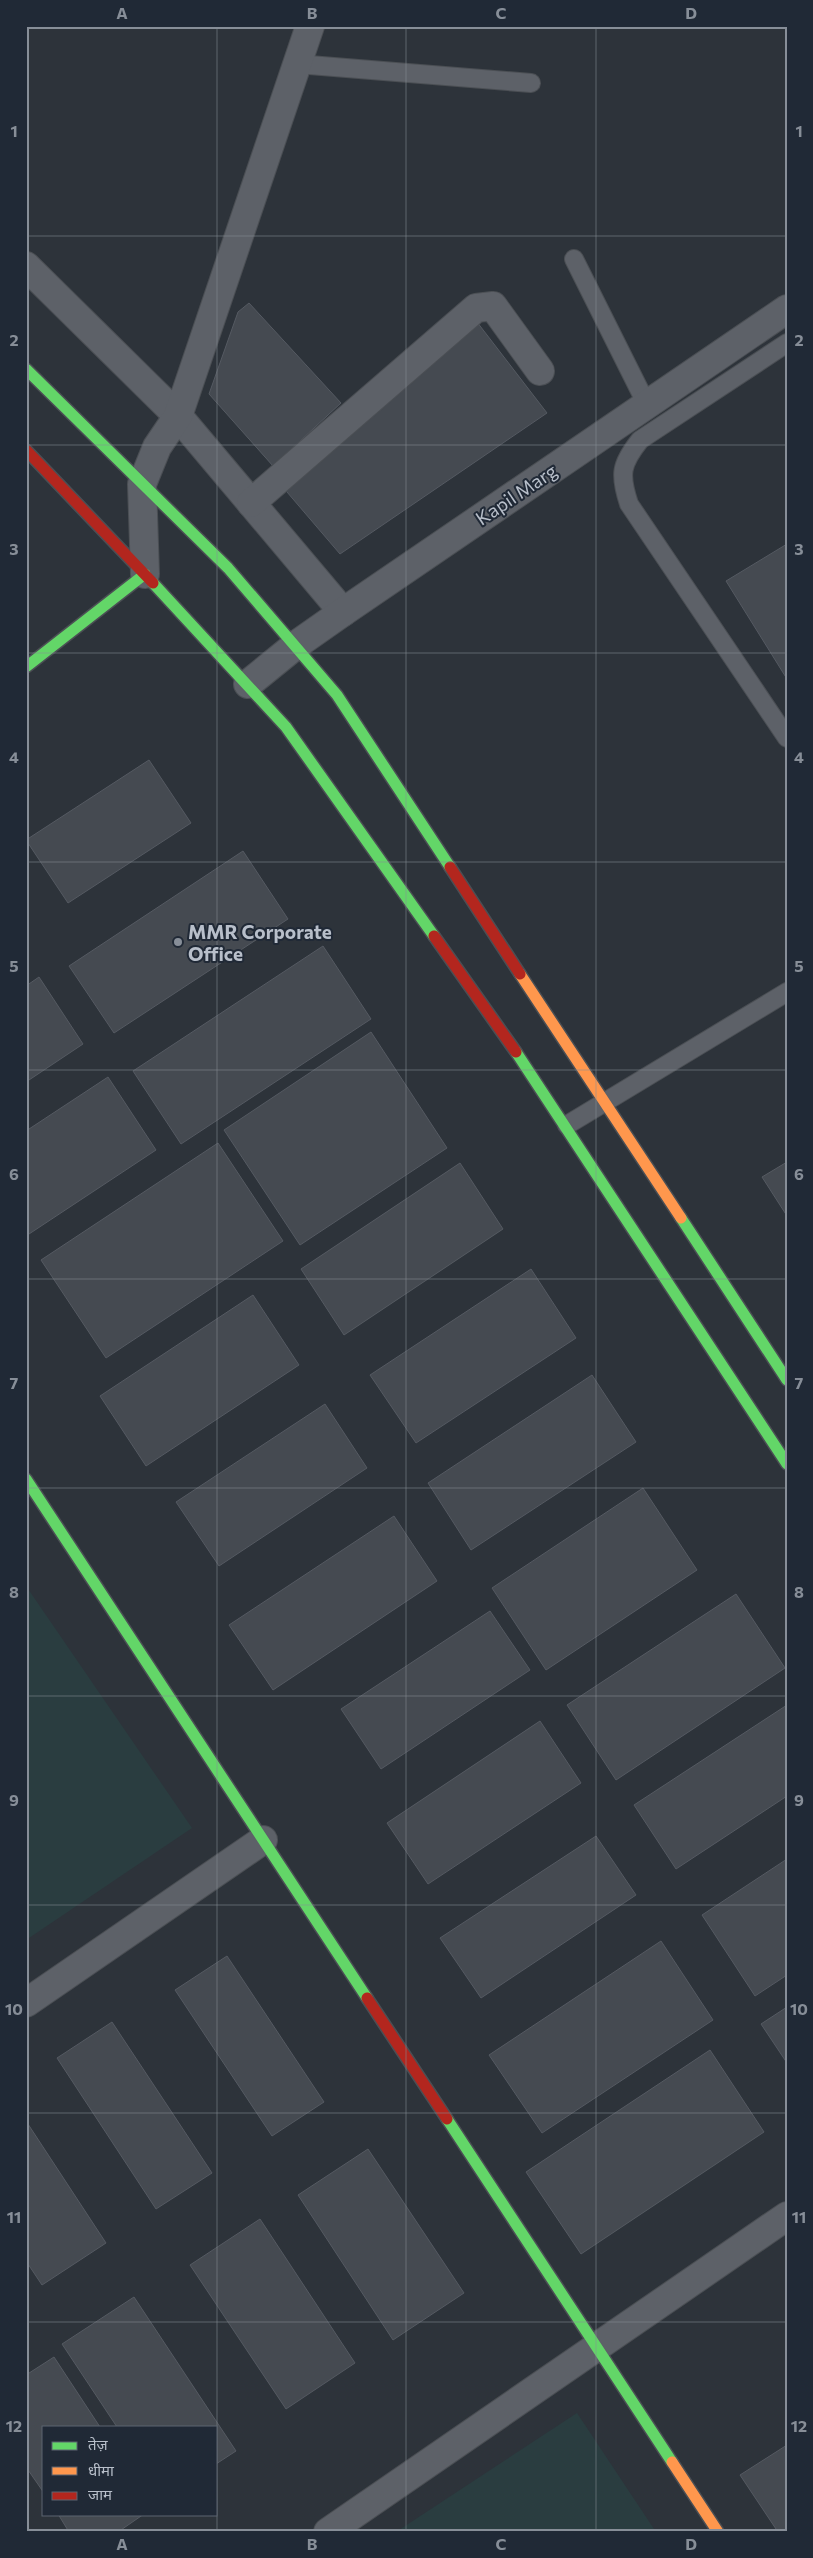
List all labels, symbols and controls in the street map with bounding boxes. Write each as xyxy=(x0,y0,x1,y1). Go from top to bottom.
text: A xyxy=(116,3,128,22)
text: B xyxy=(307,3,318,22)
text: C xyxy=(496,3,507,22)
text: D xyxy=(685,3,697,22)
text: 1 xyxy=(10,121,18,140)
text: 1 xyxy=(795,121,803,140)
text: 2 xyxy=(9,330,19,349)
text: 2 xyxy=(794,330,804,349)
street label: Kapil Marg xyxy=(471,458,561,530)
text: 3 xyxy=(9,539,19,558)
text: 3 xyxy=(794,539,804,558)
text: 4 xyxy=(9,747,19,766)
text: 4 xyxy=(794,747,804,766)
place label: MMR Corporate Office xyxy=(188,920,332,965)
marker: MMR Corporate Office xyxy=(172,936,184,948)
text: 5 xyxy=(9,956,19,975)
text: 5 xyxy=(794,956,804,975)
text: 6 xyxy=(9,1164,19,1183)
text: 6 xyxy=(794,1164,804,1183)
text: 7 xyxy=(10,1373,19,1392)
text: 7 xyxy=(795,1373,804,1392)
text: 8 xyxy=(9,1582,19,1601)
text: 8 xyxy=(794,1582,804,1601)
text: 9 xyxy=(9,1790,19,1809)
text: 9 xyxy=(794,1790,804,1809)
text: 10 xyxy=(5,1999,23,2018)
text: 10 xyxy=(790,1999,808,2018)
text: 11 xyxy=(7,2207,21,2226)
text: 11 xyxy=(792,2207,806,2226)
text: 12 xyxy=(6,2416,22,2435)
text: 12 xyxy=(791,2416,807,2435)
legend xyxy=(42,2426,218,2516)
text: तेज़ xyxy=(88,2435,109,2453)
text: धीमा xyxy=(88,2461,115,2479)
text: जाम xyxy=(88,2485,113,2503)
text: A xyxy=(116,2534,128,2553)
text: B xyxy=(307,2534,318,2553)
text: C xyxy=(496,2534,507,2553)
text: D xyxy=(685,2534,697,2553)

